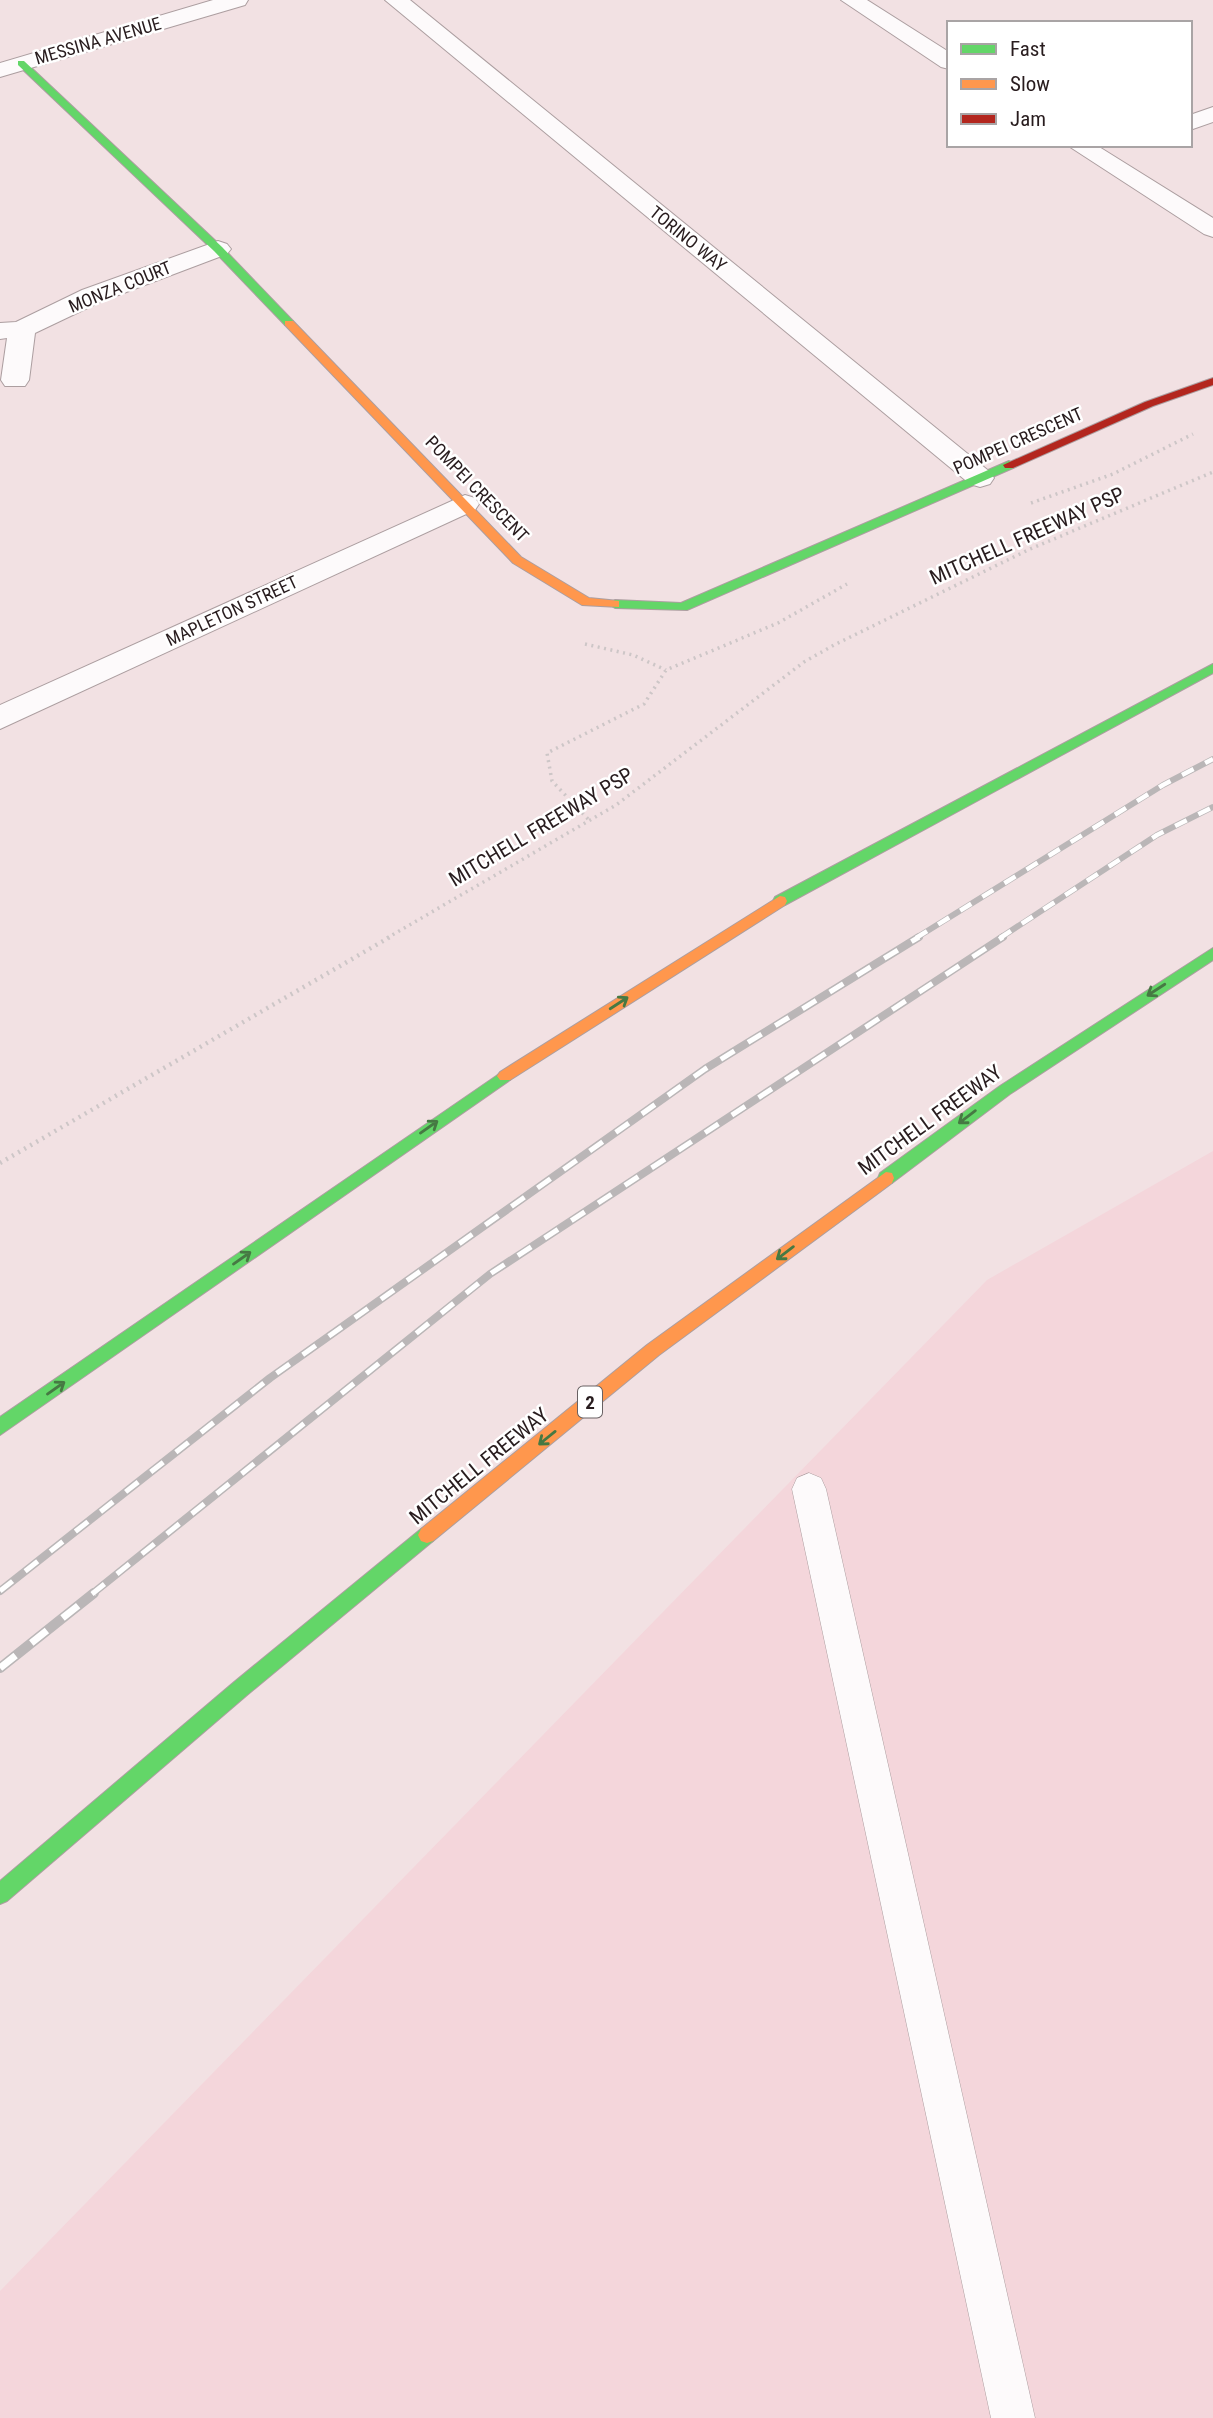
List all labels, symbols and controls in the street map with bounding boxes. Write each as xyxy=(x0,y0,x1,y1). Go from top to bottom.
street label: MESSINA AVENUE xyxy=(32,12,163,69)
legend xyxy=(947,21,1192,147)
text: Fast xyxy=(1010,37,1046,61)
text: Slow xyxy=(1010,72,1050,96)
text: Jam xyxy=(1010,107,1046,131)
street label: TORINO WAY xyxy=(646,201,731,276)
street label: MONZA COURT xyxy=(65,256,174,317)
street label: POMPEI CRESCENT xyxy=(950,403,1086,478)
street label: POMPEI CRESCENT xyxy=(421,431,533,546)
street label: MITCHELL FREEWAY PSP xyxy=(926,482,1128,590)
street label: MAPLETON STREET xyxy=(163,571,301,650)
street label: MITCHELL FREEWAY PSP xyxy=(445,763,637,891)
one-way arrow xyxy=(1147,983,1166,998)
one-way arrow xyxy=(609,995,628,1010)
street label: MITCHELL FREEWAY xyxy=(854,1060,1006,1180)
one-way arrow xyxy=(959,1110,977,1125)
one-way arrow xyxy=(419,1120,438,1134)
one-way arrow xyxy=(775,1245,794,1260)
one-way arrow xyxy=(232,1251,251,1265)
one-way arrow xyxy=(46,1381,65,1395)
road number: 2 xyxy=(578,1386,602,1418)
street label: MITCHELL FREEWAY xyxy=(405,1403,553,1529)
one-way arrow xyxy=(538,1430,556,1445)

